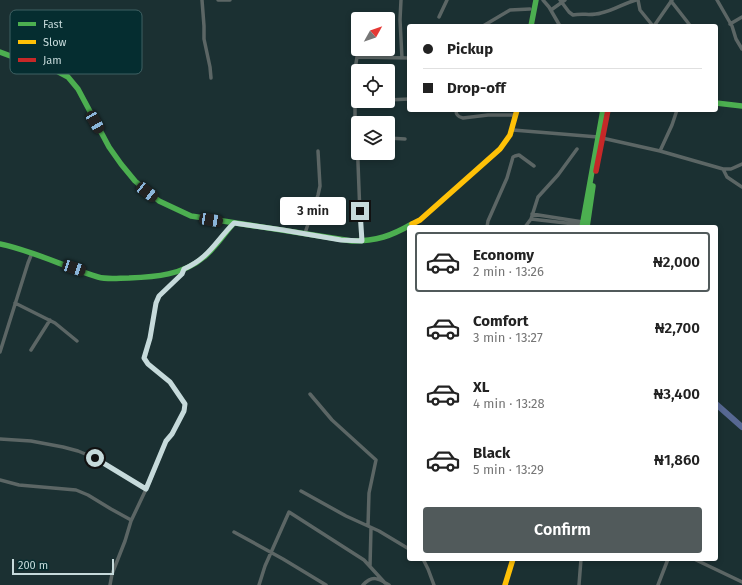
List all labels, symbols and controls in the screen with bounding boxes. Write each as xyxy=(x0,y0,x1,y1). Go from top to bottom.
legend xyxy=(10,10,142,74)
north arrow xyxy=(351,12,395,56)
map controls xyxy=(351,12,395,160)
text: Fast xyxy=(43,18,63,31)
text: Slow xyxy=(43,36,67,49)
text: Pickup xyxy=(447,40,493,58)
text: Jam xyxy=(43,54,62,67)
button: locate xyxy=(351,64,395,108)
text: Drop-off xyxy=(447,79,506,97)
car xyxy=(84,109,106,135)
button: layers xyxy=(351,116,395,160)
car xyxy=(134,180,160,204)
callout: 3 min xyxy=(280,197,346,225)
route end xyxy=(351,202,369,220)
text: 3 min xyxy=(297,203,329,218)
car xyxy=(198,212,224,228)
icon: car xyxy=(425,244,461,280)
text: Economy xyxy=(473,246,534,264)
text: ₦2,000 xyxy=(653,253,700,271)
car xyxy=(61,259,87,277)
text: 2 min · 13:26 xyxy=(473,264,544,279)
icon: car xyxy=(425,310,461,346)
text: Comfort xyxy=(473,312,529,330)
text: ₦2,700 xyxy=(655,319,700,337)
text: 3 min · 13:27 xyxy=(473,330,543,345)
icon: car xyxy=(425,376,461,412)
text: XL xyxy=(473,378,489,396)
text: ₦3,400 xyxy=(653,385,700,403)
text: 4 min · 13:28 xyxy=(473,396,545,411)
icon: car xyxy=(425,442,461,478)
text: Black xyxy=(473,444,510,462)
route start xyxy=(86,449,104,467)
text: ₦1,860 xyxy=(654,451,700,469)
text: 5 min · 13:29 xyxy=(473,462,544,477)
button: Confirm xyxy=(423,507,702,553)
scale bar xyxy=(12,557,114,576)
text: 200 m xyxy=(18,559,48,572)

